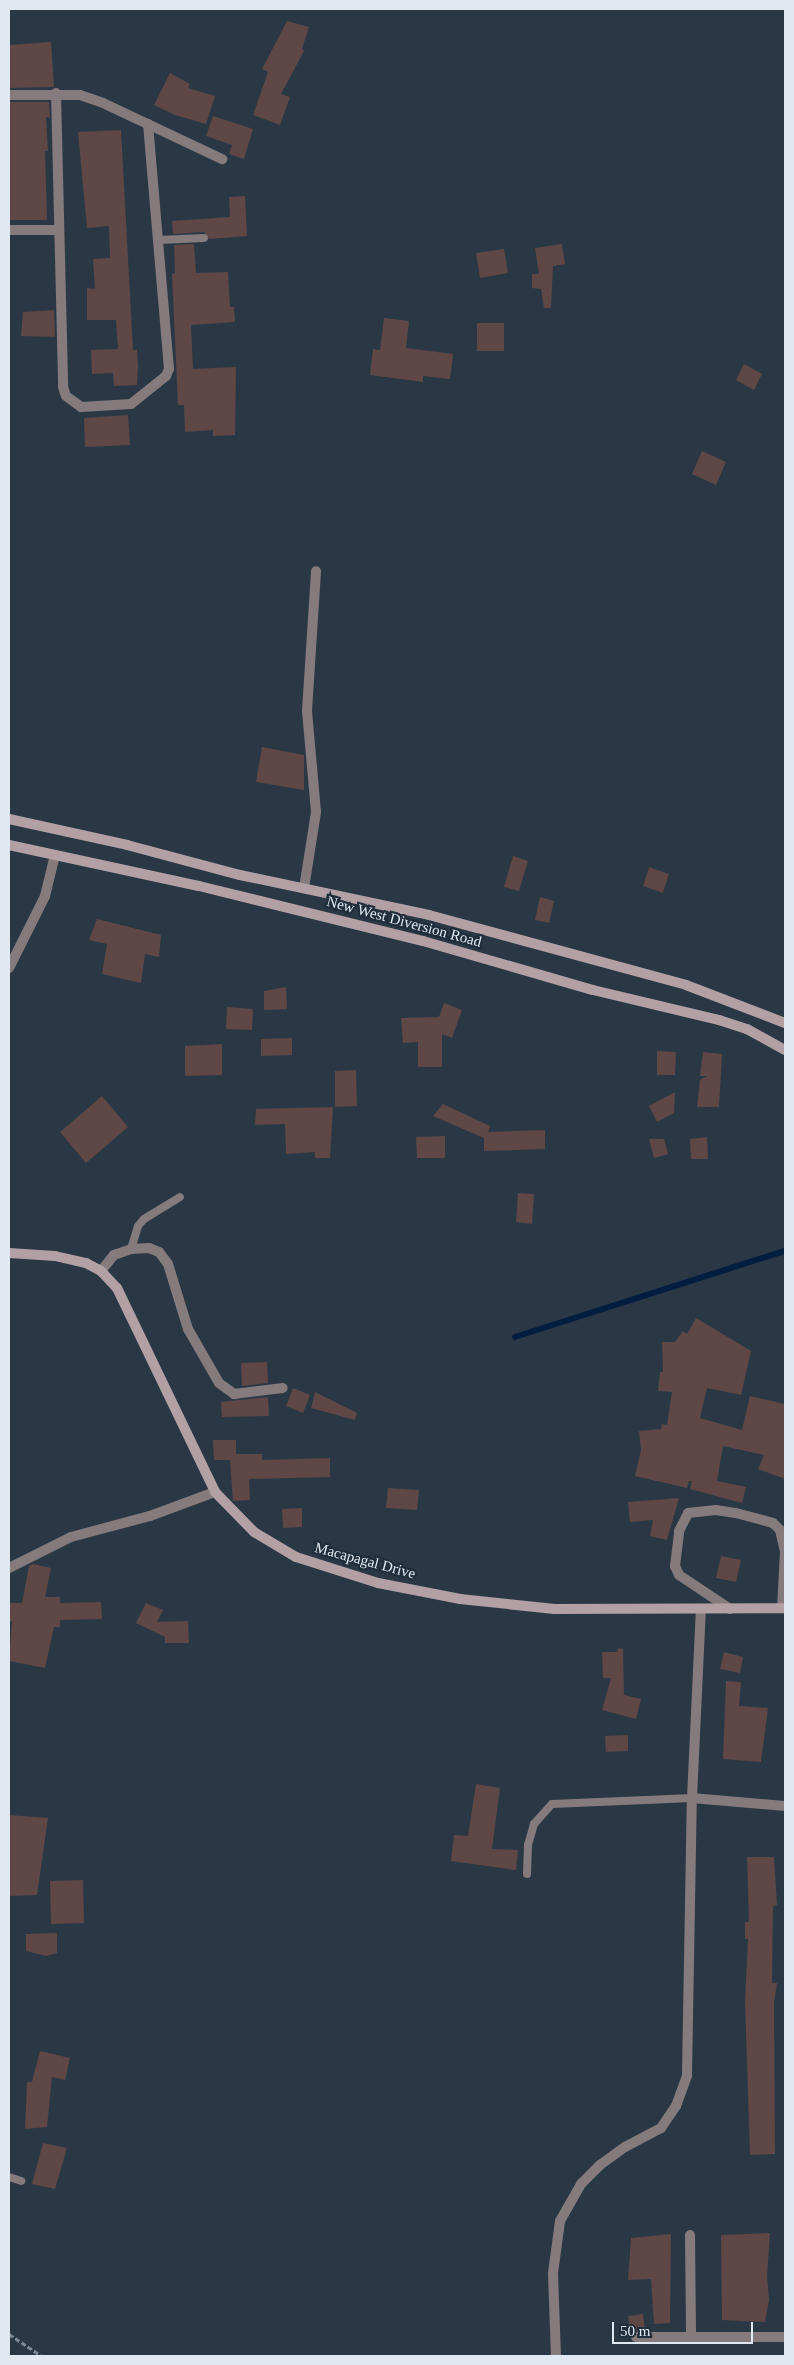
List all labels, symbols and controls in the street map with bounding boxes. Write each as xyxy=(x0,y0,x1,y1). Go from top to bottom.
street label: New West Diversion Road xyxy=(324,893,484,951)
street label: Macapagal Drive xyxy=(313,1539,417,1583)
scale bar xyxy=(614,2312,755,2344)
text: 50 m xyxy=(620,2323,650,2339)

